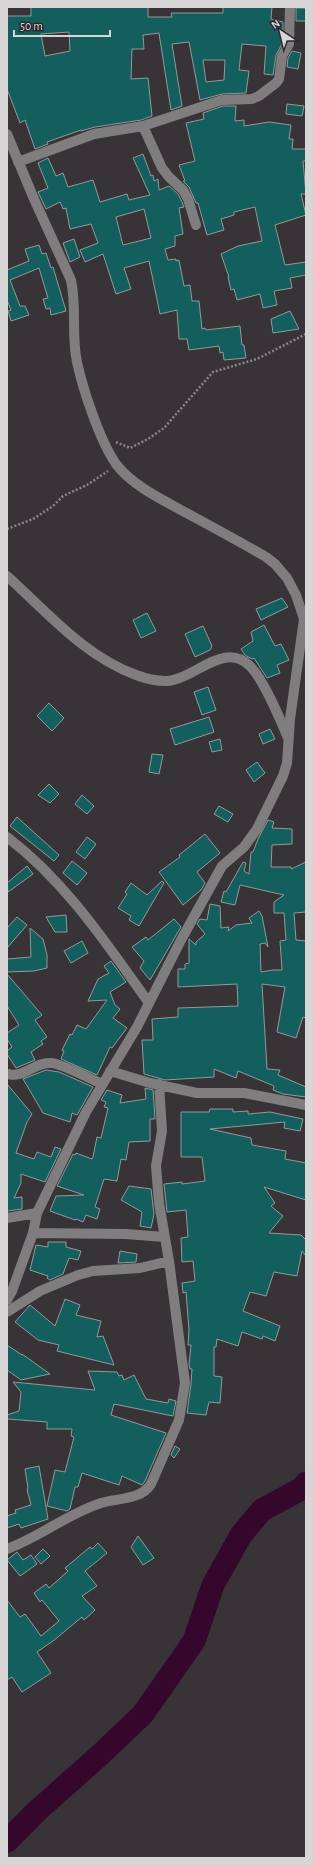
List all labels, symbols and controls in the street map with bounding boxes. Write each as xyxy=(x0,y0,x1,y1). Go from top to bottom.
scale bar xyxy=(14,12,110,38)
north arrow xyxy=(261,12,301,52)
text: N xyxy=(269,18,282,31)
text: 50 m xyxy=(20,20,43,32)

